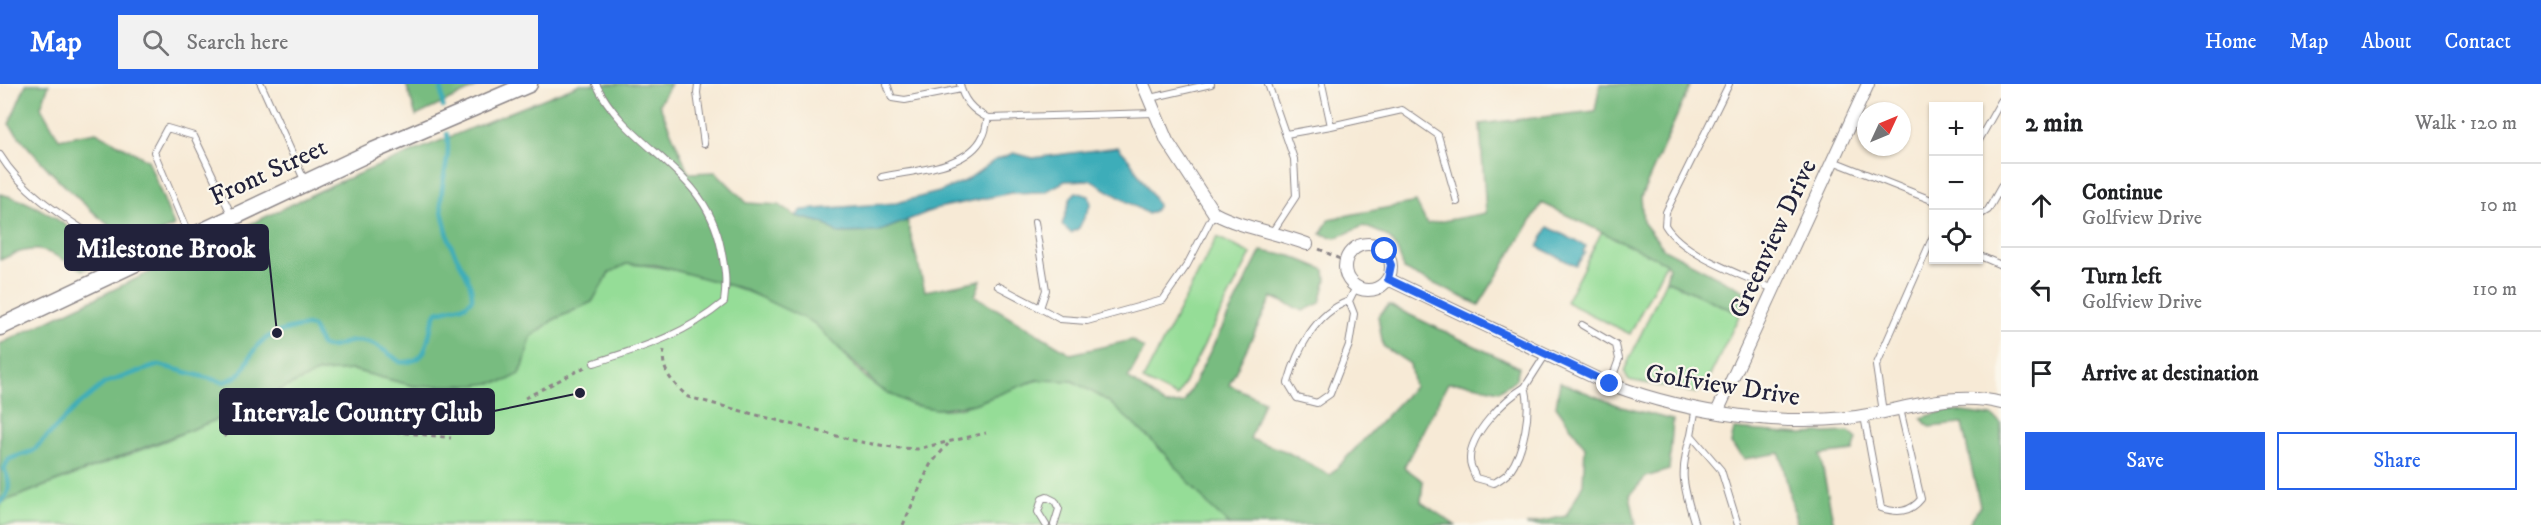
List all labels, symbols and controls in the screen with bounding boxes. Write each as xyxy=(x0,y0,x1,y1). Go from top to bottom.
search box xyxy=(118,15,538,69)
text: Map xyxy=(30,25,82,60)
icon: search xyxy=(139,26,172,59)
text: Search here xyxy=(187,29,288,56)
text: Home xyxy=(2205,29,2257,55)
text: Map xyxy=(2290,29,2328,55)
text: About xyxy=(2361,29,2412,55)
text: Contact xyxy=(2445,29,2511,55)
north arrow xyxy=(1857,102,1911,156)
map controls xyxy=(1929,102,1983,264)
button: + xyxy=(1929,102,1983,156)
text: 2 min xyxy=(2025,107,2083,140)
text: Walk · 120 m xyxy=(2415,111,2517,136)
street label: Front Street xyxy=(205,131,333,214)
street label: Greenview Drive xyxy=(1722,154,1825,323)
button: − xyxy=(1929,156,1983,210)
text: Continue xyxy=(2082,179,2163,206)
icon: ahead xyxy=(2025,189,2058,222)
text: 10 m xyxy=(2480,193,2517,218)
text: Golfview Drive xyxy=(2082,206,2202,231)
button: locate xyxy=(1929,210,1983,264)
callout: Milestone Brook xyxy=(65,225,268,270)
text: Milestone Brook xyxy=(76,232,256,266)
route start xyxy=(1371,237,1397,263)
text: Turn left xyxy=(2082,263,2162,290)
icon: left xyxy=(2025,273,2058,306)
text: 110 m xyxy=(2472,277,2517,302)
text: Golfview Drive xyxy=(2082,290,2202,315)
street label: Golfview Drive xyxy=(1643,357,1802,414)
icon: arrive xyxy=(2025,357,2058,390)
text: Arrive at destination xyxy=(2082,360,2259,387)
route end xyxy=(1596,370,1622,396)
callout: Intervale Country Club xyxy=(220,389,494,434)
text: Intervale Country Club xyxy=(232,396,483,430)
button: Save xyxy=(2025,432,2265,490)
button: Share xyxy=(2277,432,2517,490)

